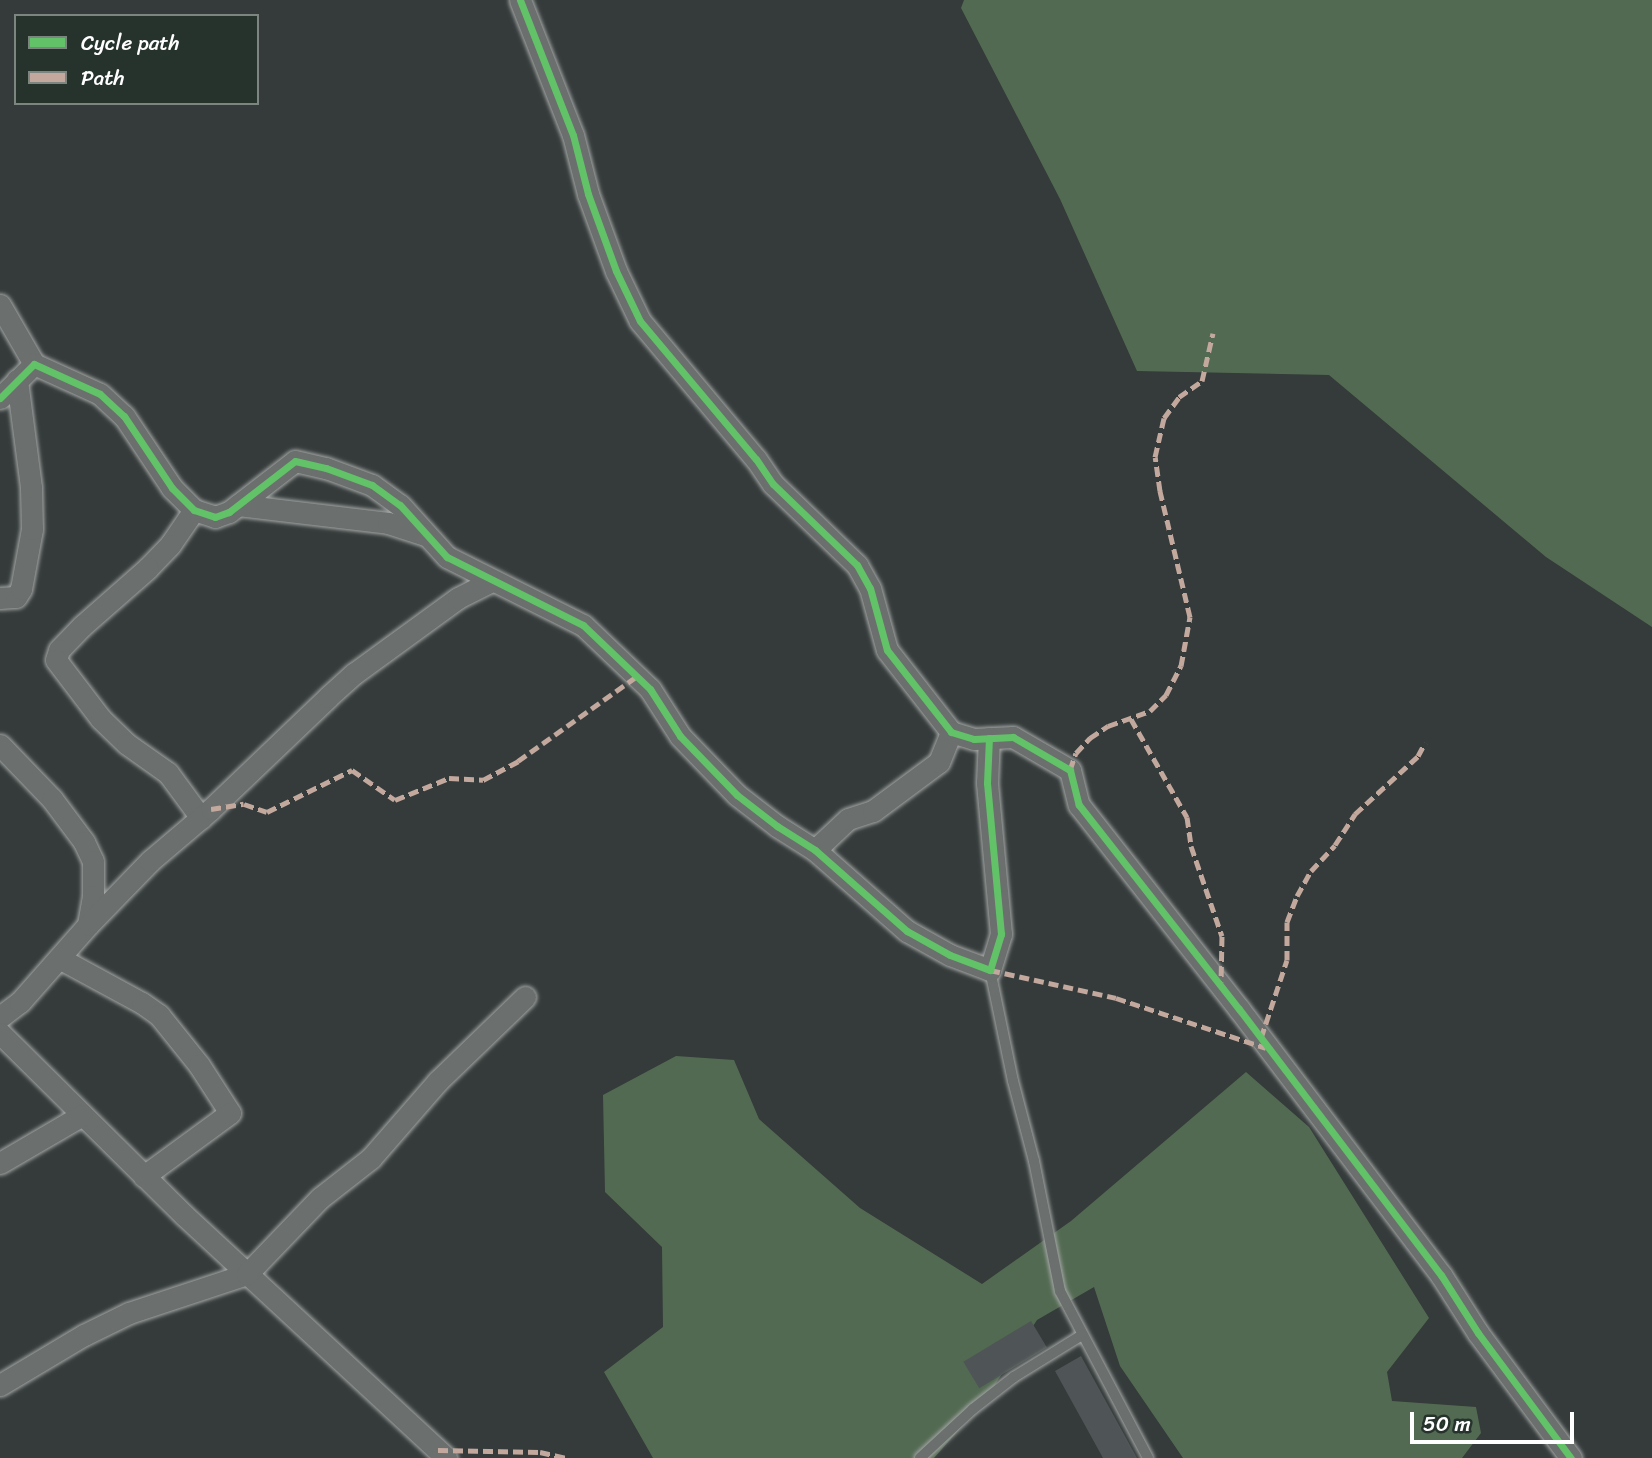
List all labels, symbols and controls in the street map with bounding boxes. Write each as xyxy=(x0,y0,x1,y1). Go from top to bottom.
legend xyxy=(14,14,259,105)
text: Cycle path xyxy=(81,24,180,62)
text: Path xyxy=(81,59,124,97)
scale bar xyxy=(1414,1398,1578,1442)
text: 50 m xyxy=(1423,1405,1471,1443)

